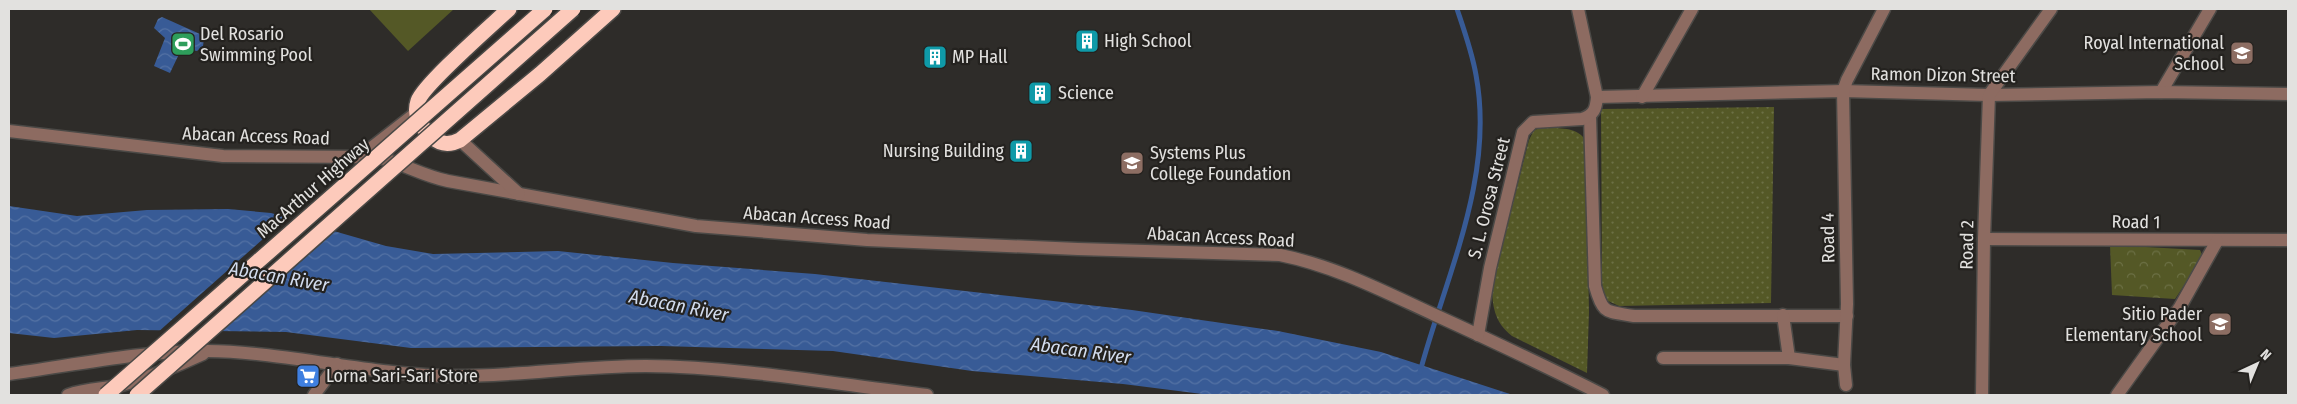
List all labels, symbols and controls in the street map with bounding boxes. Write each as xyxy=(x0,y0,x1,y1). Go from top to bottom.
place label: Del Rosario Swimming Pool xyxy=(200,23,312,66)
building icon: High School xyxy=(1074,28,1100,54)
place label: High School xyxy=(1104,30,1192,52)
sports icon: Del Rosario Swimming Pool xyxy=(170,31,196,57)
place label: Royal International School xyxy=(2084,32,2224,75)
school or university icon: Royal International School xyxy=(2229,40,2255,66)
building icon: MP Hall xyxy=(922,44,948,70)
place label: MP Hall xyxy=(952,46,1008,68)
street label: Ramon Dizon Street xyxy=(1870,63,2016,87)
building icon: Science xyxy=(1027,80,1053,106)
place label: Science xyxy=(1058,82,1114,104)
street label: Abacan Access Road xyxy=(182,122,330,150)
street label: MacArthur Highway xyxy=(252,133,374,243)
street label: S. L. Orosa Street xyxy=(1463,135,1515,261)
building icon: Nursing Building xyxy=(1008,138,1034,164)
place label: Nursing Building xyxy=(883,140,1005,162)
place label: Systems Plus College Foundation xyxy=(1150,142,1291,185)
school or university icon: Systems Plus College Foundation xyxy=(1119,150,1145,176)
street label: Abacan Access Road xyxy=(743,202,891,234)
street label: Road 1 xyxy=(2112,211,2160,233)
street label: Road 4 xyxy=(1817,212,1839,263)
street label: Road 2 xyxy=(1956,220,1978,270)
street label: Abacan Access Road xyxy=(1147,222,1295,252)
water label: Abacan River xyxy=(226,256,332,297)
water label: Abacan River xyxy=(626,284,732,327)
place label: Sitio Pader Elementary School xyxy=(2065,303,2203,346)
school or university icon: Sitio Pader Elementary School xyxy=(2207,311,2233,337)
water label: Abacan River xyxy=(1028,332,1134,369)
north arrow xyxy=(2232,339,2282,389)
text: N xyxy=(2257,346,2275,364)
supermarket icon: Lorna Sari-Sari Store xyxy=(295,363,321,389)
place label: Lorna Sari-Sari Store xyxy=(326,365,478,387)

